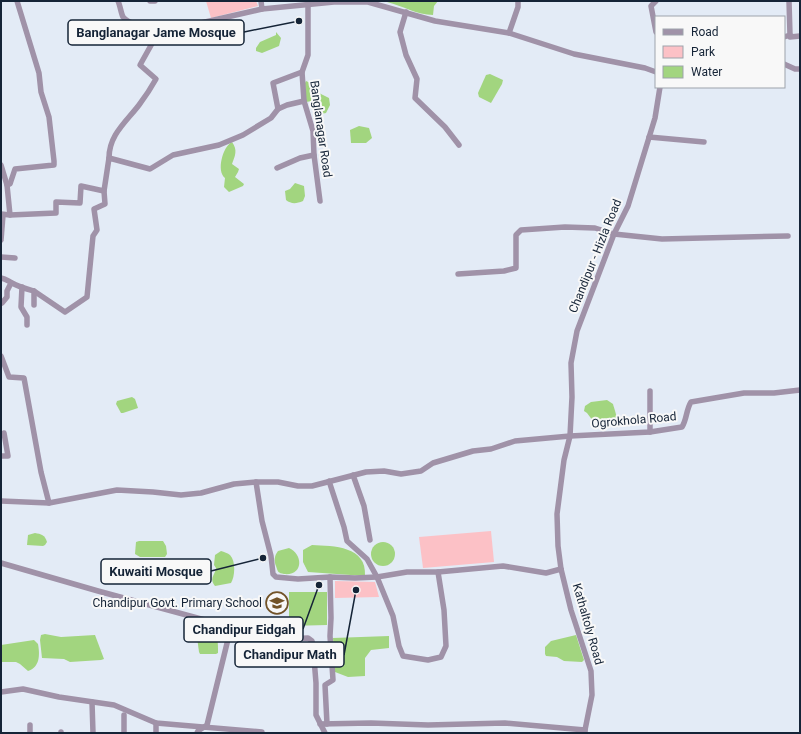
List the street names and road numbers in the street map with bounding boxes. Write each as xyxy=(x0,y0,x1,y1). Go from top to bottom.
street label: Banglanagar Road xyxy=(307,80,335,178)
street label: Chandipur - Hizla Road xyxy=(566,197,624,315)
street label: Ogrokhola Road xyxy=(591,409,677,431)
street label: Kathaltoly Road xyxy=(570,582,606,666)

